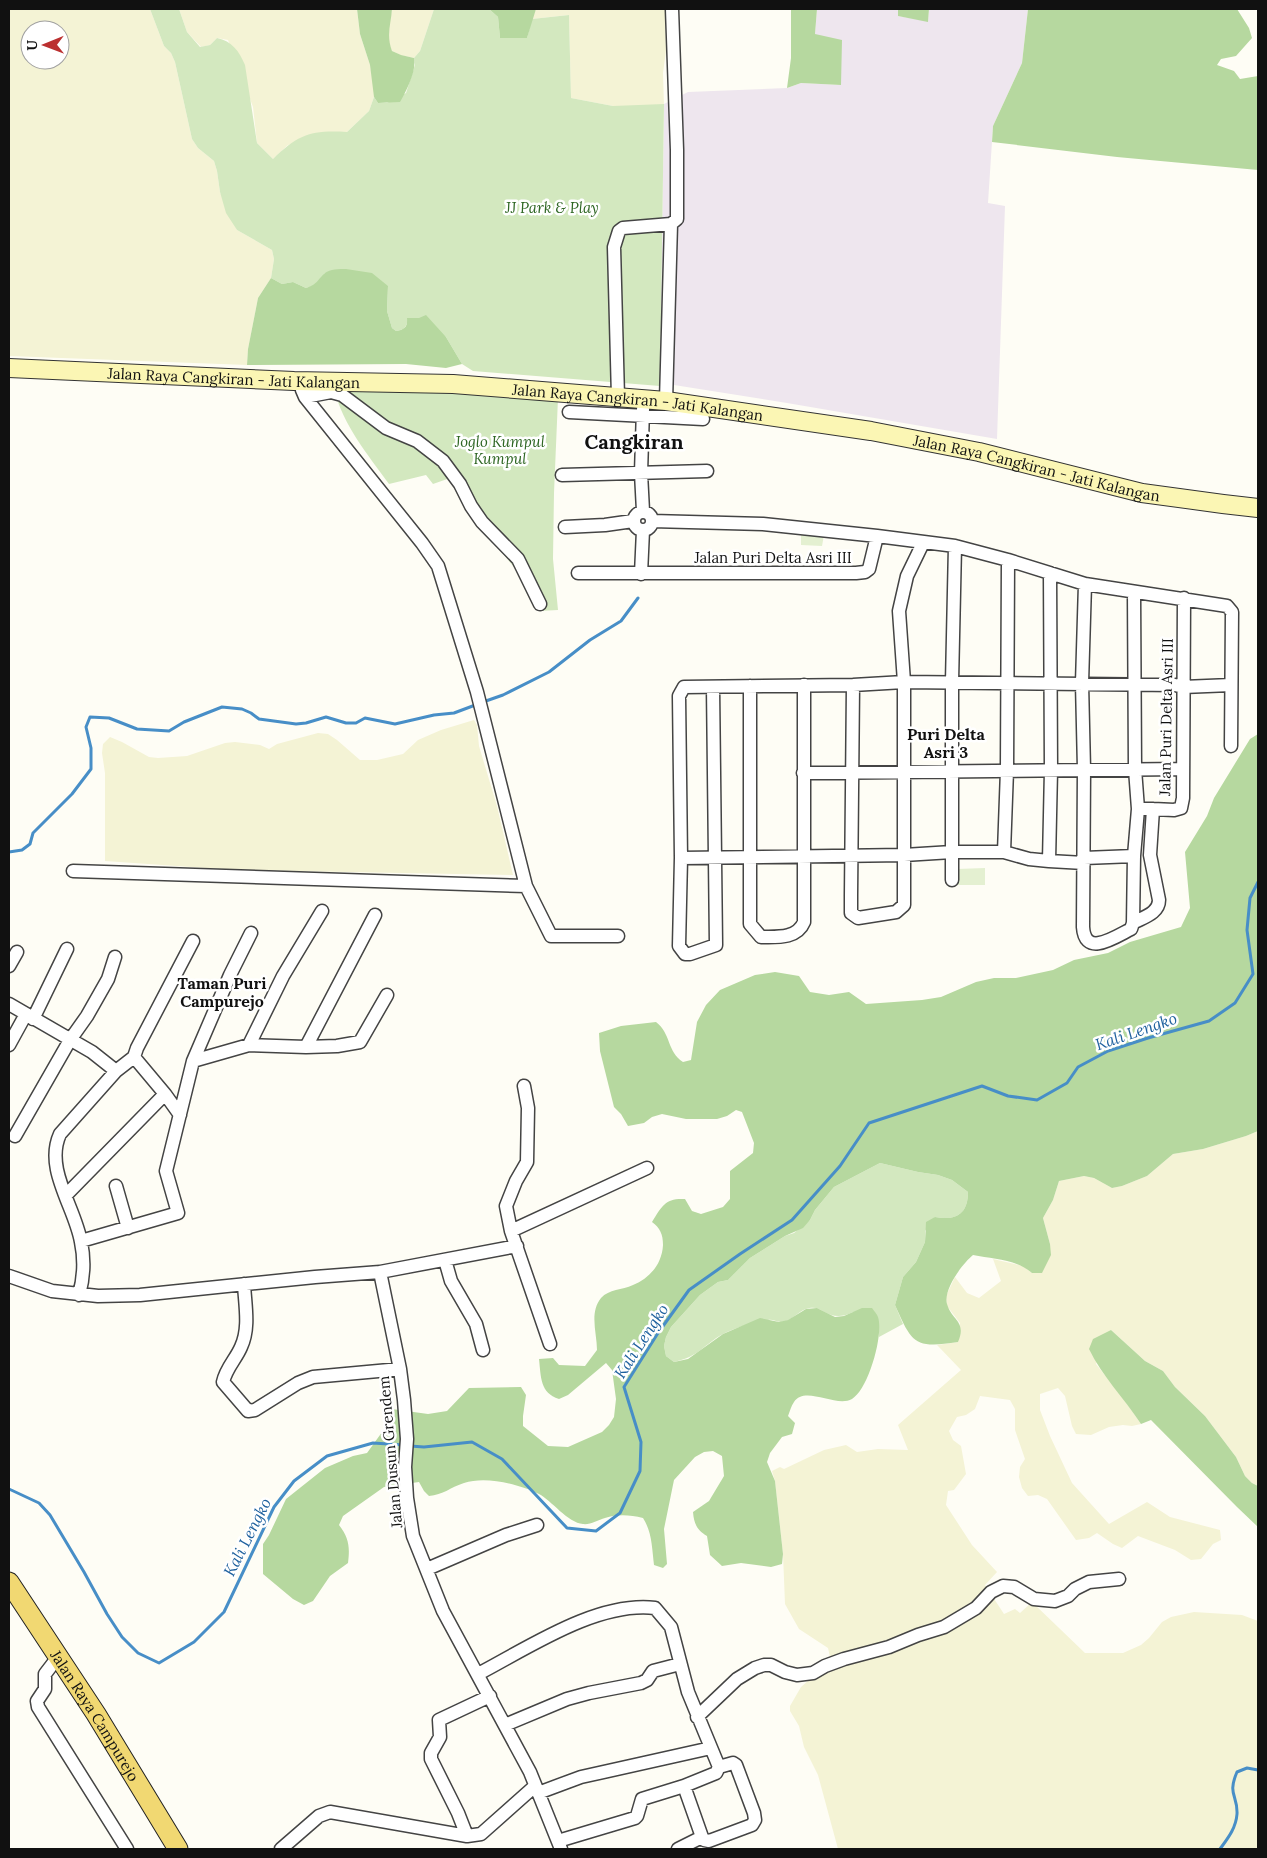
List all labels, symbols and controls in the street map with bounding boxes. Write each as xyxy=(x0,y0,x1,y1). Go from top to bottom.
north arrow xyxy=(20,20,70,70)
text: U xyxy=(23,39,41,51)
park label: JJ Park & Play xyxy=(504,198,599,217)
street label: Jalan Raya Cangkiran - Jati Kalangan xyxy=(106,363,360,392)
street label: Jalan Raya Cangkiran - Jati Kalangan xyxy=(510,379,765,425)
district label: Cangkiran xyxy=(584,429,684,454)
street label: Jalan Raya Cangkiran - Jati Kalangan xyxy=(911,430,1161,505)
park label: Joglo Kumpul Kumpul xyxy=(454,432,546,468)
street label: Jalan Puri Delta Asri III xyxy=(693,548,852,567)
street label: Jalan Puri Delta Asri III xyxy=(1155,638,1177,797)
district label: Puri Delta Asri 3 xyxy=(907,724,986,762)
district label: Taman Puri Campurejo xyxy=(178,973,266,1011)
water label: Kali Lengko xyxy=(1093,1008,1179,1054)
water label: Kali Lengko xyxy=(610,1300,672,1382)
street label: Jalan Dusun Grendem xyxy=(374,1375,406,1530)
water label: Kali Lengko xyxy=(219,1495,275,1579)
street label: Jalan Raya Campurejo xyxy=(46,1645,144,1785)

